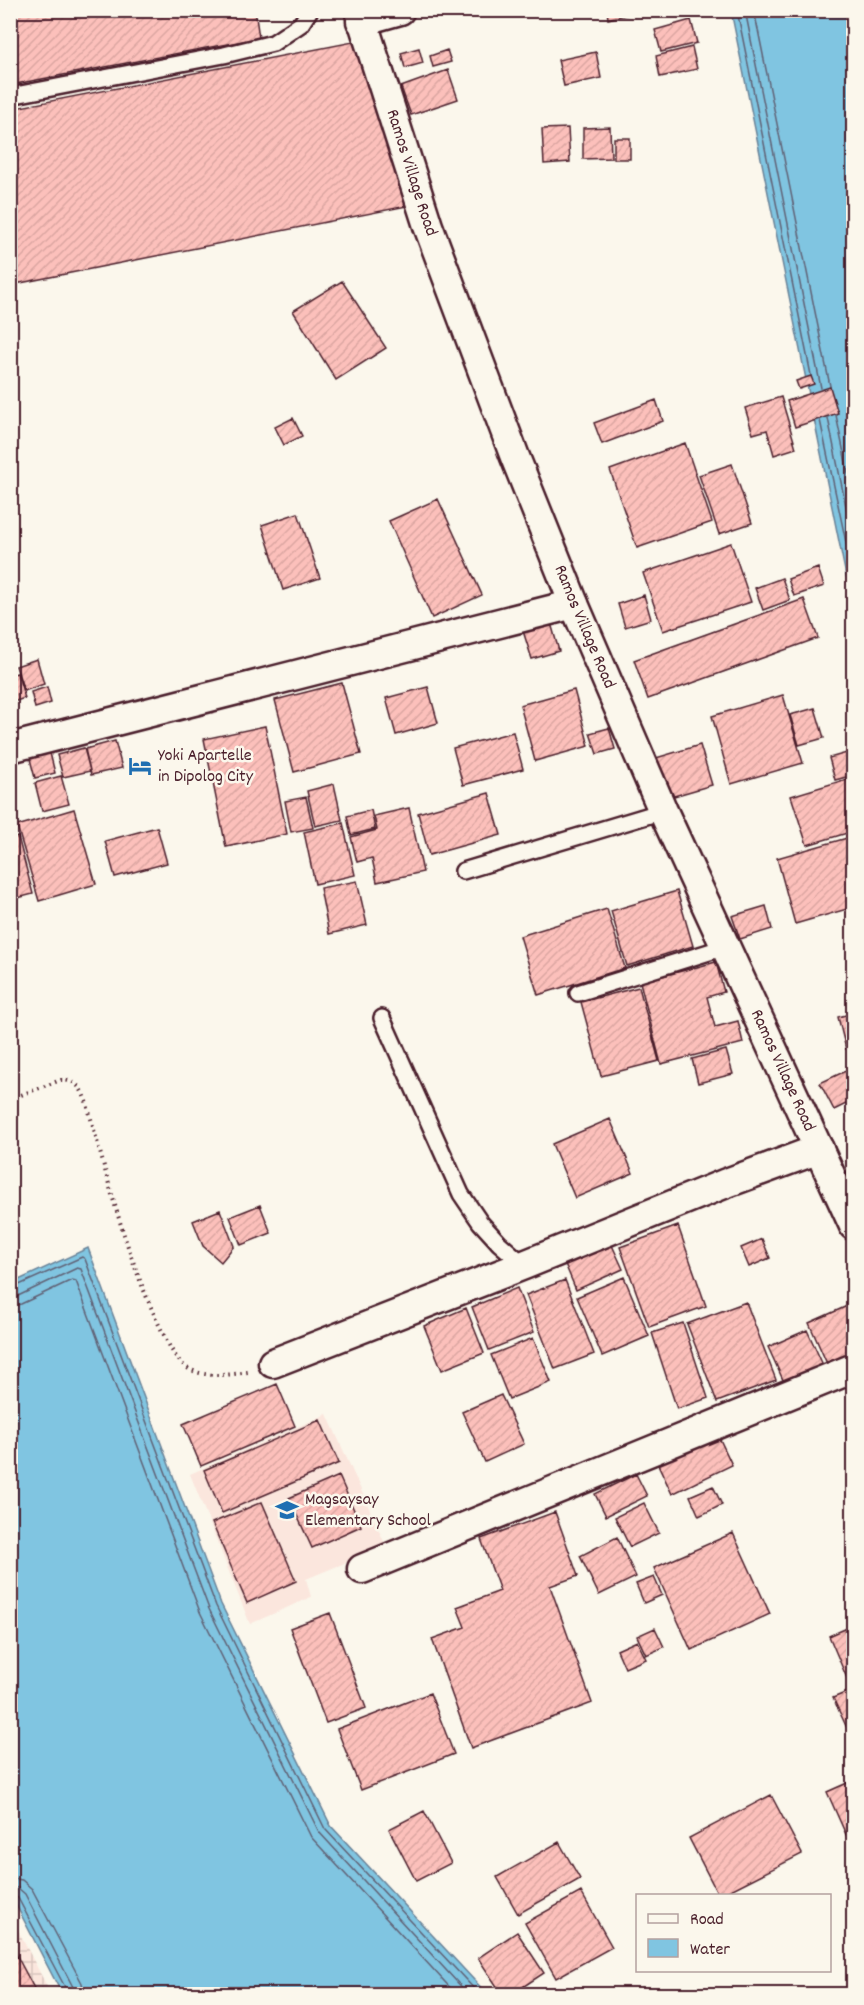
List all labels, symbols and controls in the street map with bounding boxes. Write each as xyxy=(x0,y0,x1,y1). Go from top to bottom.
street label: Ramos Village Road xyxy=(379,106,443,240)
street label: Ramos Village Road xyxy=(547,561,621,693)
place label: Yoki Apartelle in Dipolog City xyxy=(158,744,254,790)
hotel icon: Yoki Apartelle in Dipolog City xyxy=(127,753,153,779)
street label: Ramos Village Road xyxy=(743,1005,821,1136)
place label: Magsaysay Elementary School xyxy=(305,1488,432,1534)
school or university icon: Magsaysay Elementary School xyxy=(274,1497,300,1523)
legend xyxy=(636,1894,831,1972)
text: Road xyxy=(690,1908,724,1933)
text: Water xyxy=(690,1938,730,1963)

